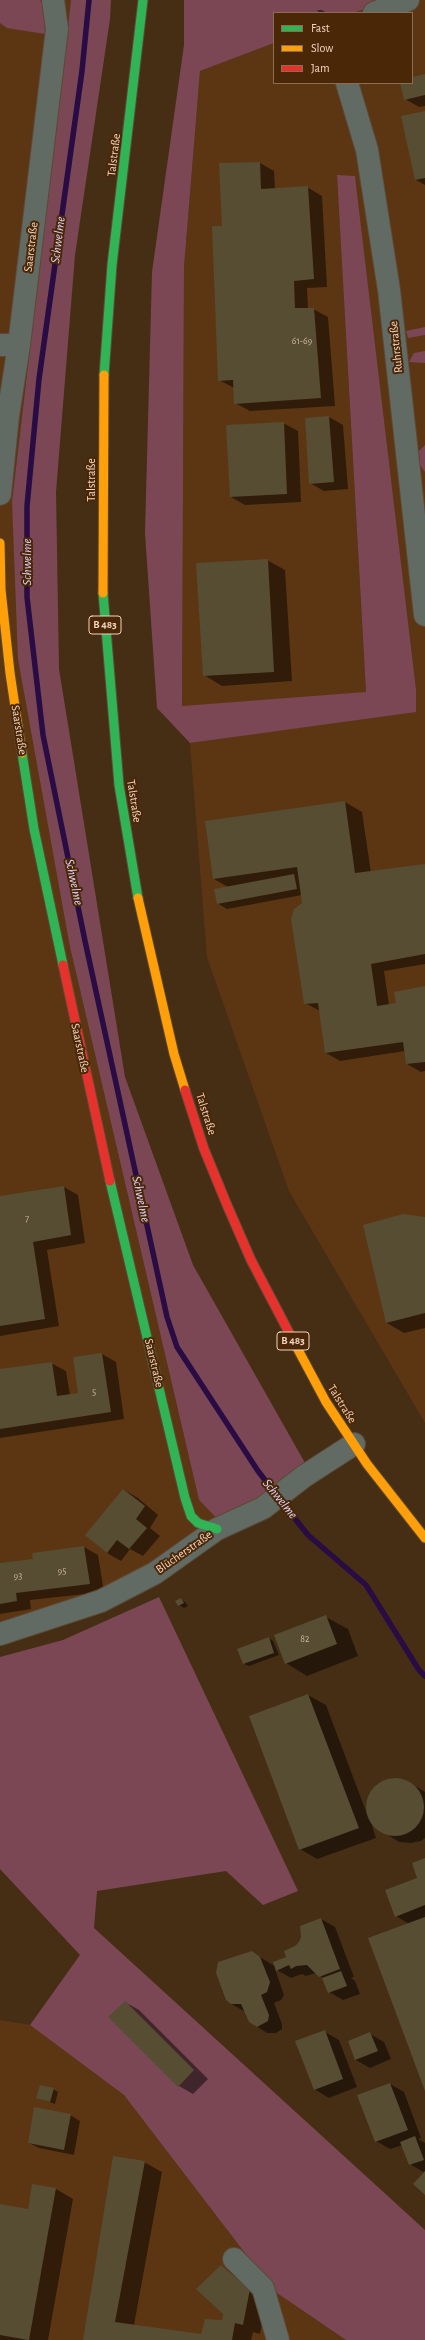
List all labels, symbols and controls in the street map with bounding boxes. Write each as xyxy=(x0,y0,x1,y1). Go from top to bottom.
legend xyxy=(273,12,413,84)
text: Fast xyxy=(311,22,330,34)
text: Slow xyxy=(311,42,333,54)
text: Jam xyxy=(311,62,330,74)
street label: Talstraße xyxy=(104,133,124,177)
water label: Schwelme xyxy=(47,216,69,264)
street label: Saarstraße xyxy=(21,221,41,273)
street label: Ruhrstraße xyxy=(386,320,406,374)
house number: 61-69 xyxy=(292,335,312,347)
street label: Talstraße xyxy=(84,458,98,502)
water label: Schwelme xyxy=(19,539,35,585)
road number: B 483 xyxy=(89,616,121,634)
street label: Saarstraße xyxy=(8,704,30,756)
street label: Talstraße xyxy=(123,778,145,824)
water label: Schwelme xyxy=(61,857,87,907)
street label: Saarstraße xyxy=(68,1022,92,1074)
street label: Talstraße xyxy=(192,1091,220,1137)
water label: Schwelme xyxy=(128,1174,154,1224)
house number: 7 xyxy=(25,1213,29,1225)
road number: B 483 xyxy=(277,1332,309,1350)
street label: Saarstraße xyxy=(141,1337,167,1389)
street label: Talstraße xyxy=(324,1382,360,1426)
house number: 5 xyxy=(92,1386,96,1398)
water label: Schwelme xyxy=(259,1476,301,1522)
street label: Blücherstraße xyxy=(153,1527,215,1577)
house number: 95 xyxy=(58,1565,66,1577)
house number: 93 xyxy=(14,1570,22,1582)
house number: 82 xyxy=(300,1633,310,1645)

